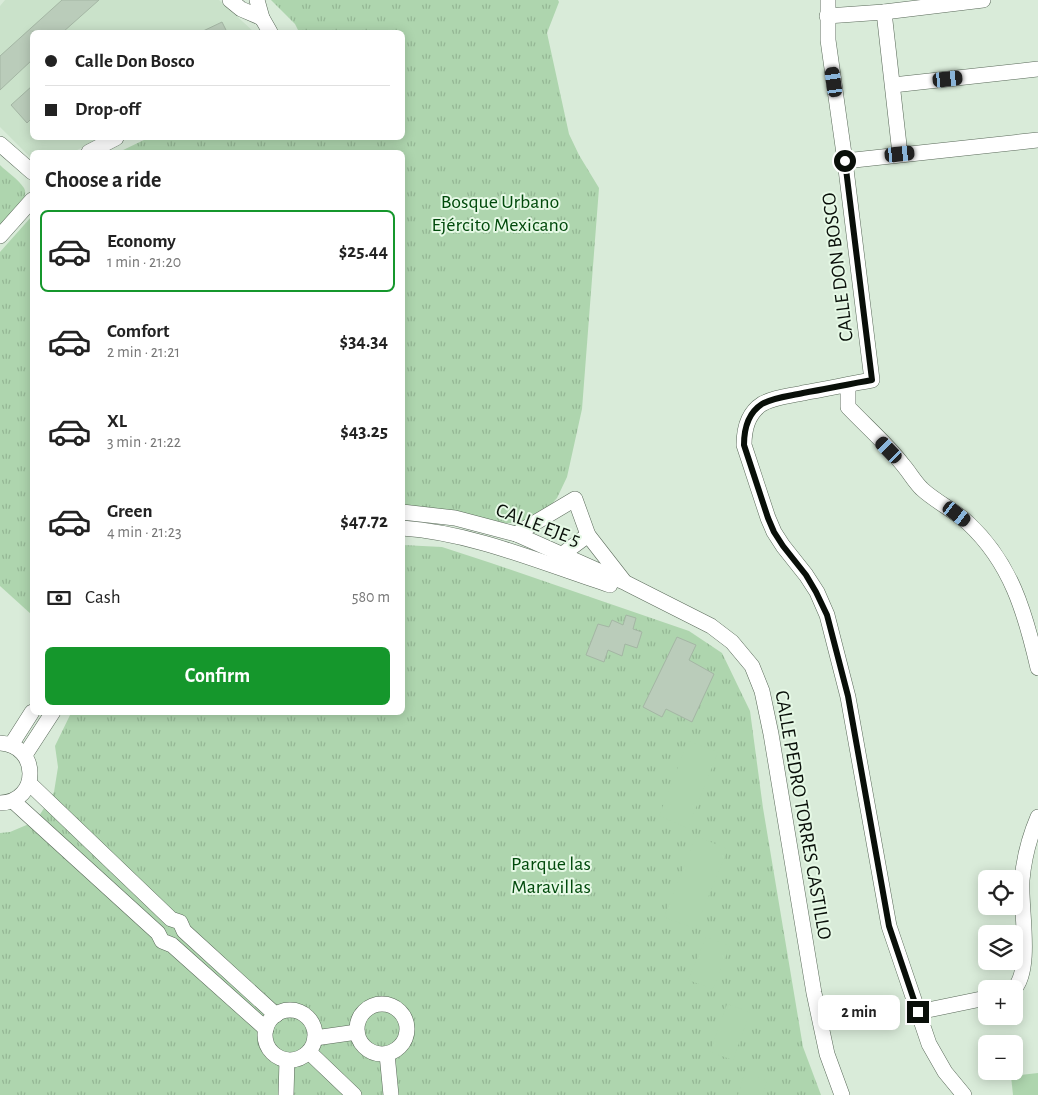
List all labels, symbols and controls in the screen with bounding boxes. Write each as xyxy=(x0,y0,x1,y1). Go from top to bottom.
text: Calle Don Bosco xyxy=(75,52,195,71)
car xyxy=(824,66,843,98)
car xyxy=(932,70,963,88)
text: Drop-off xyxy=(75,100,140,119)
car xyxy=(884,145,915,163)
route start xyxy=(834,150,856,172)
text: Choose a ride xyxy=(45,169,161,191)
street label: CALLE DON BOSCO xyxy=(819,191,857,343)
park label: Bosque Urbano Ejército Mexicano xyxy=(431,192,569,235)
icon: car xyxy=(47,229,92,274)
text: Economy xyxy=(107,232,176,251)
text: $25.44 xyxy=(339,242,388,261)
text: 1 min · 21:20 xyxy=(107,254,181,270)
icon: car xyxy=(47,319,92,364)
text: Comfort xyxy=(107,322,169,341)
text: $34.34 xyxy=(340,332,388,351)
text: 2 min · 21:21 xyxy=(107,344,180,360)
icon: car xyxy=(47,409,92,454)
text: XL xyxy=(107,412,127,431)
text: $43.25 xyxy=(340,422,388,441)
text: 3 min · 21:22 xyxy=(107,434,181,450)
car xyxy=(873,434,904,466)
icon: car xyxy=(47,499,92,544)
car xyxy=(940,499,973,529)
street label: CALLE EJE 5 xyxy=(493,500,583,550)
text: Green xyxy=(107,502,153,521)
text: $47.72 xyxy=(340,512,388,531)
text: 4 min · 21:23 xyxy=(107,524,182,540)
icon: cash xyxy=(45,584,73,612)
text: Cash xyxy=(85,588,121,607)
text: 580 m xyxy=(352,589,390,605)
button: Confirm xyxy=(45,647,390,705)
street label: CALLE PEDRO TORRES CASTILLO xyxy=(771,689,835,941)
park label: Parque las Maravillas xyxy=(511,854,591,897)
map controls xyxy=(978,870,1023,1080)
button: locate xyxy=(978,870,1023,915)
button: layers xyxy=(978,925,1023,970)
button: + xyxy=(978,980,1023,1025)
callout: 2 min xyxy=(818,994,900,1030)
route end xyxy=(907,1001,929,1023)
text: 2 min xyxy=(841,1004,877,1020)
button: − xyxy=(978,1035,1023,1080)

